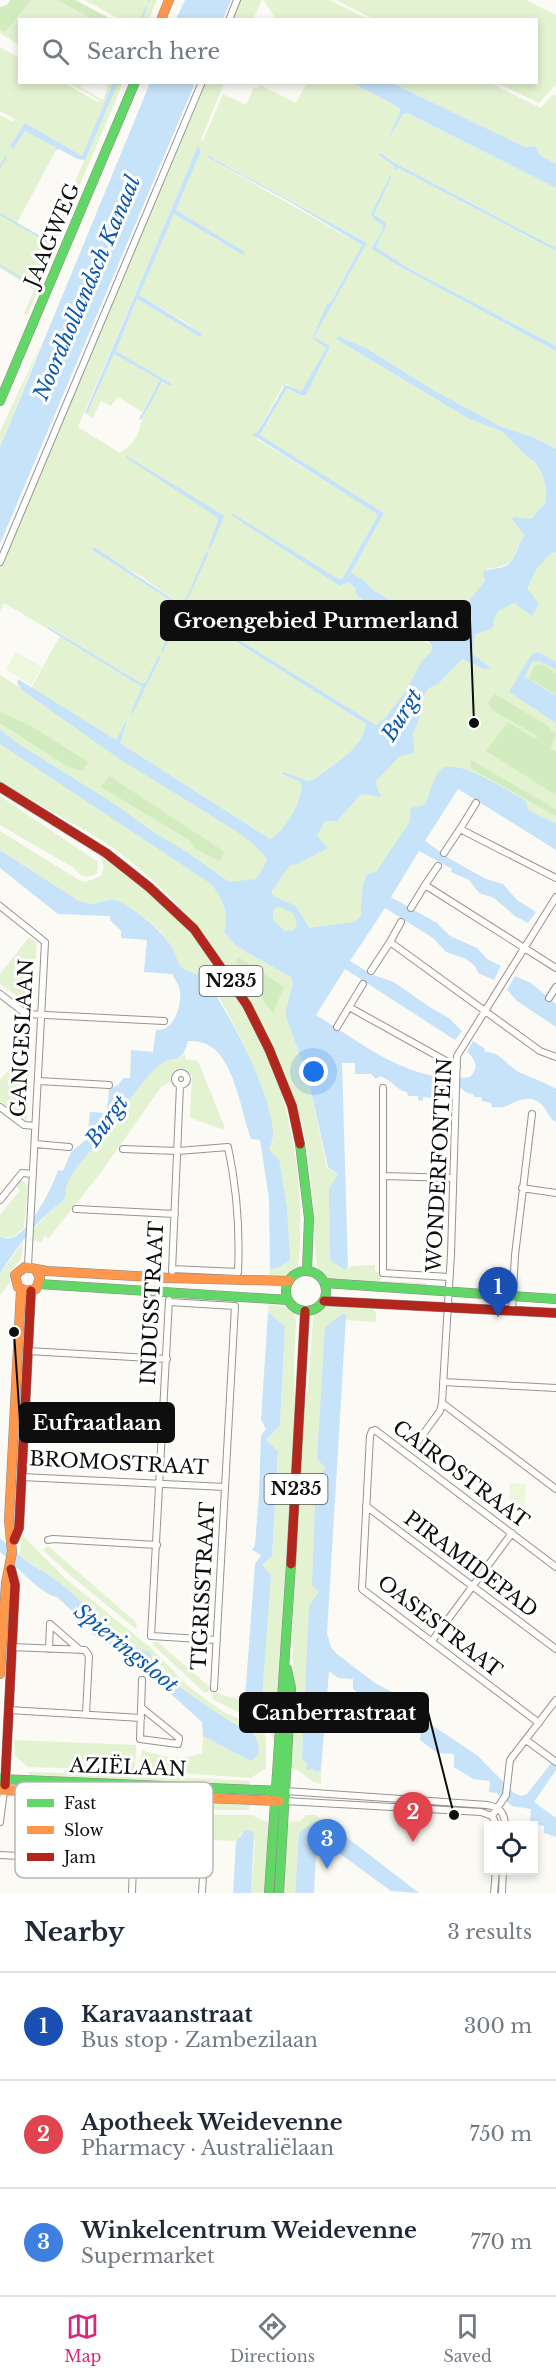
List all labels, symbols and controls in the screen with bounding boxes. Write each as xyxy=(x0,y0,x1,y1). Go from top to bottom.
search box xyxy=(18,18,538,84)
icon: search xyxy=(39,35,72,68)
text: Search here xyxy=(87,38,220,65)
water label: Noordhollandsch Kanaal xyxy=(27,171,146,405)
street label: JAAGWEG xyxy=(18,179,85,293)
callout: Groengebied Purmerland xyxy=(161,601,470,640)
text: Groengebied Purmerland xyxy=(173,608,459,634)
water label: Burgt xyxy=(375,684,428,747)
street label: GANGESLAAN xyxy=(6,958,38,1118)
road number: N235 xyxy=(200,966,262,996)
your location xyxy=(299,1057,328,1086)
street label: WONDERFONTEIN xyxy=(421,1057,457,1274)
water label: Burgt xyxy=(79,1090,134,1152)
street label: INDUSSTRAAT xyxy=(136,1221,168,1385)
pin: 1 xyxy=(478,1268,518,1317)
callout: Eufraatlaan xyxy=(20,1403,174,1442)
text: Eufraatlaan xyxy=(32,1410,162,1436)
street label: CAIROSTRAAT xyxy=(388,1415,534,1533)
street label: BROMOSTRAAT xyxy=(29,1446,209,1480)
road number: N235 xyxy=(264,1474,328,1504)
street label: TIGRISSTRAAT xyxy=(187,1501,219,1671)
street label: PIRAMIDEPAD xyxy=(399,1506,543,1622)
street label: OASESTRAAT xyxy=(373,1570,507,1682)
water label: Spieringsloot xyxy=(69,1598,184,1698)
callout: Canberrastraat xyxy=(240,1693,428,1732)
text: Canberrastraat xyxy=(252,1700,416,1726)
street label: AZIËLAAN xyxy=(68,1752,187,1781)
legend xyxy=(15,1782,213,1878)
pin: 2 xyxy=(394,1792,432,1842)
text: Fast xyxy=(64,1793,96,1813)
text: Slow xyxy=(64,1820,104,1840)
pin: 3 xyxy=(308,1820,346,1869)
map controls xyxy=(484,1821,538,1875)
button: locate xyxy=(484,1821,538,1875)
text: Jam xyxy=(62,1847,96,1867)
text: Nearby xyxy=(24,1916,125,1948)
text: 3 results xyxy=(448,1920,532,1944)
text: Karavaanstraat xyxy=(81,2001,253,2028)
text: 1 xyxy=(39,2014,48,2038)
text: 300 m xyxy=(464,2014,532,2038)
text: Bus stop · Zambezilaan xyxy=(81,2028,318,2052)
text: Apotheek Weidevenne xyxy=(81,2109,343,2136)
text: 2 xyxy=(37,2122,50,2146)
text: 750 m xyxy=(469,2122,532,2146)
text: Pharmacy · Australiëlaan xyxy=(81,2136,334,2160)
text: Winkelcentrum Weidevenne xyxy=(81,2217,417,2244)
text: 3 xyxy=(37,2230,50,2254)
text: 770 m xyxy=(470,2230,532,2254)
text: Supermarket xyxy=(81,2244,215,2268)
tab: Map xyxy=(64,2310,101,2366)
tab: Directions xyxy=(230,2310,315,2366)
tab: Saved xyxy=(443,2310,492,2366)

